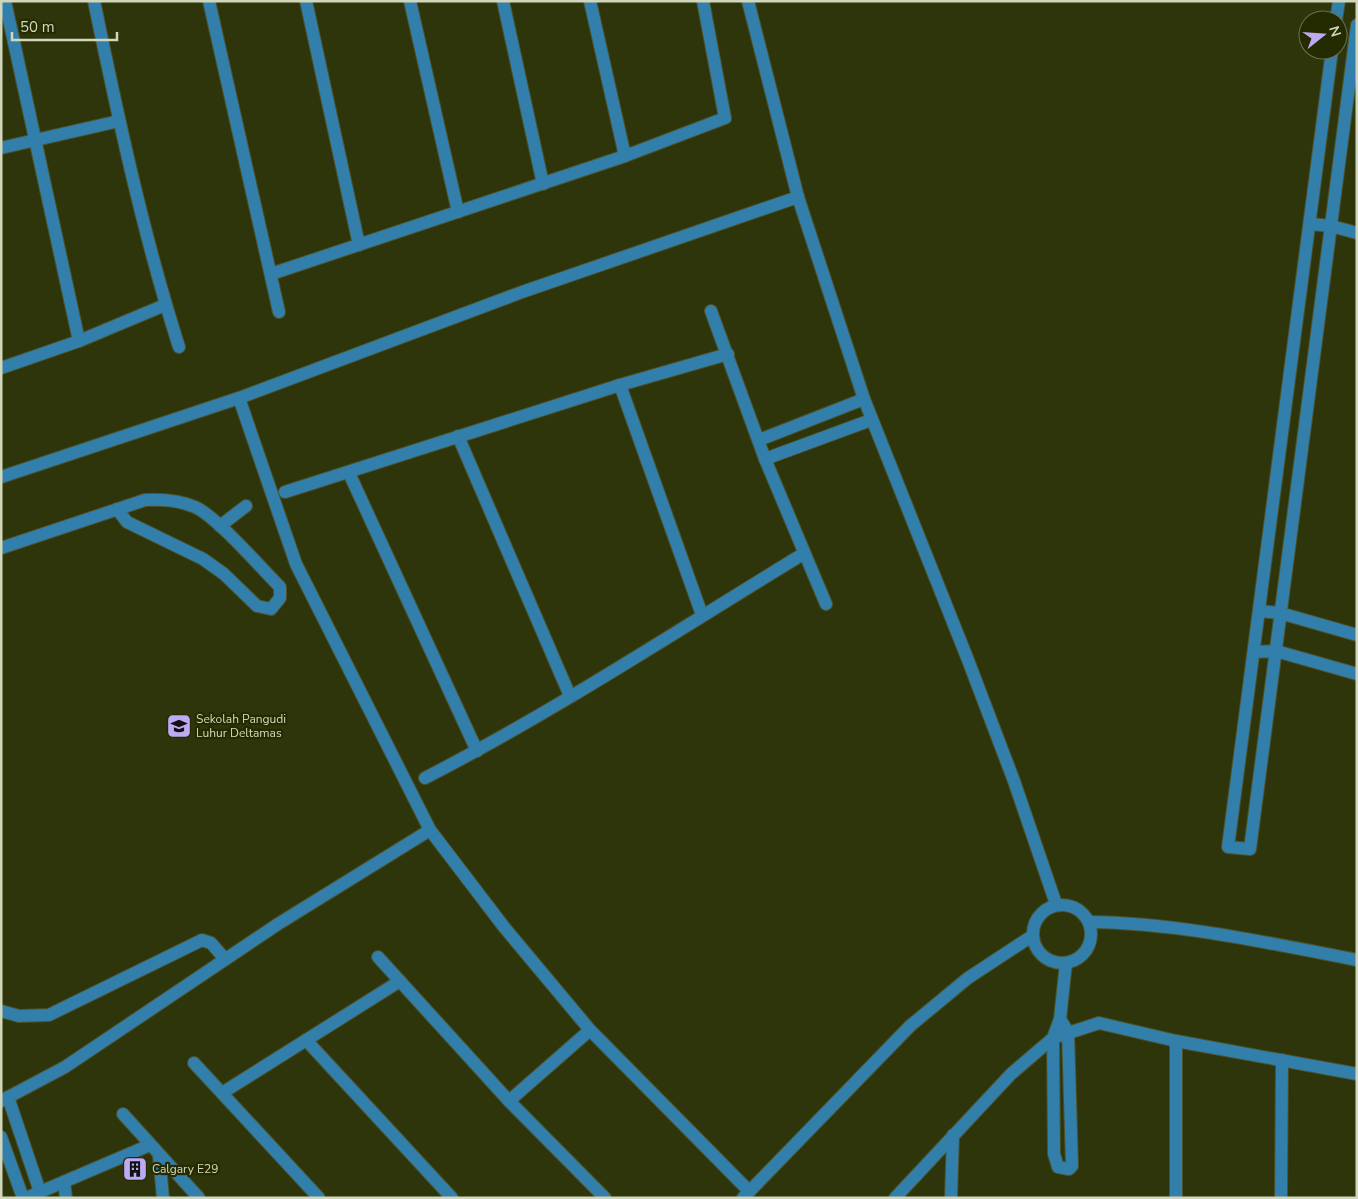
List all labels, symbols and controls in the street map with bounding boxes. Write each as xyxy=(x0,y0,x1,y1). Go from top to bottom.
scale bar xyxy=(12,10,118,42)
north arrow xyxy=(1298,10,1348,60)
text: 50 m xyxy=(20,17,55,37)
text: N xyxy=(1324,24,1346,39)
place label: Sekolah Pangudi Luhur Deltamas xyxy=(196,711,286,741)
school or university icon: Sekolah Pangudi Luhur Deltamas xyxy=(166,713,192,739)
building icon: Calgary E29 xyxy=(122,1156,148,1182)
place label: Calgary E29 xyxy=(152,1161,218,1177)

